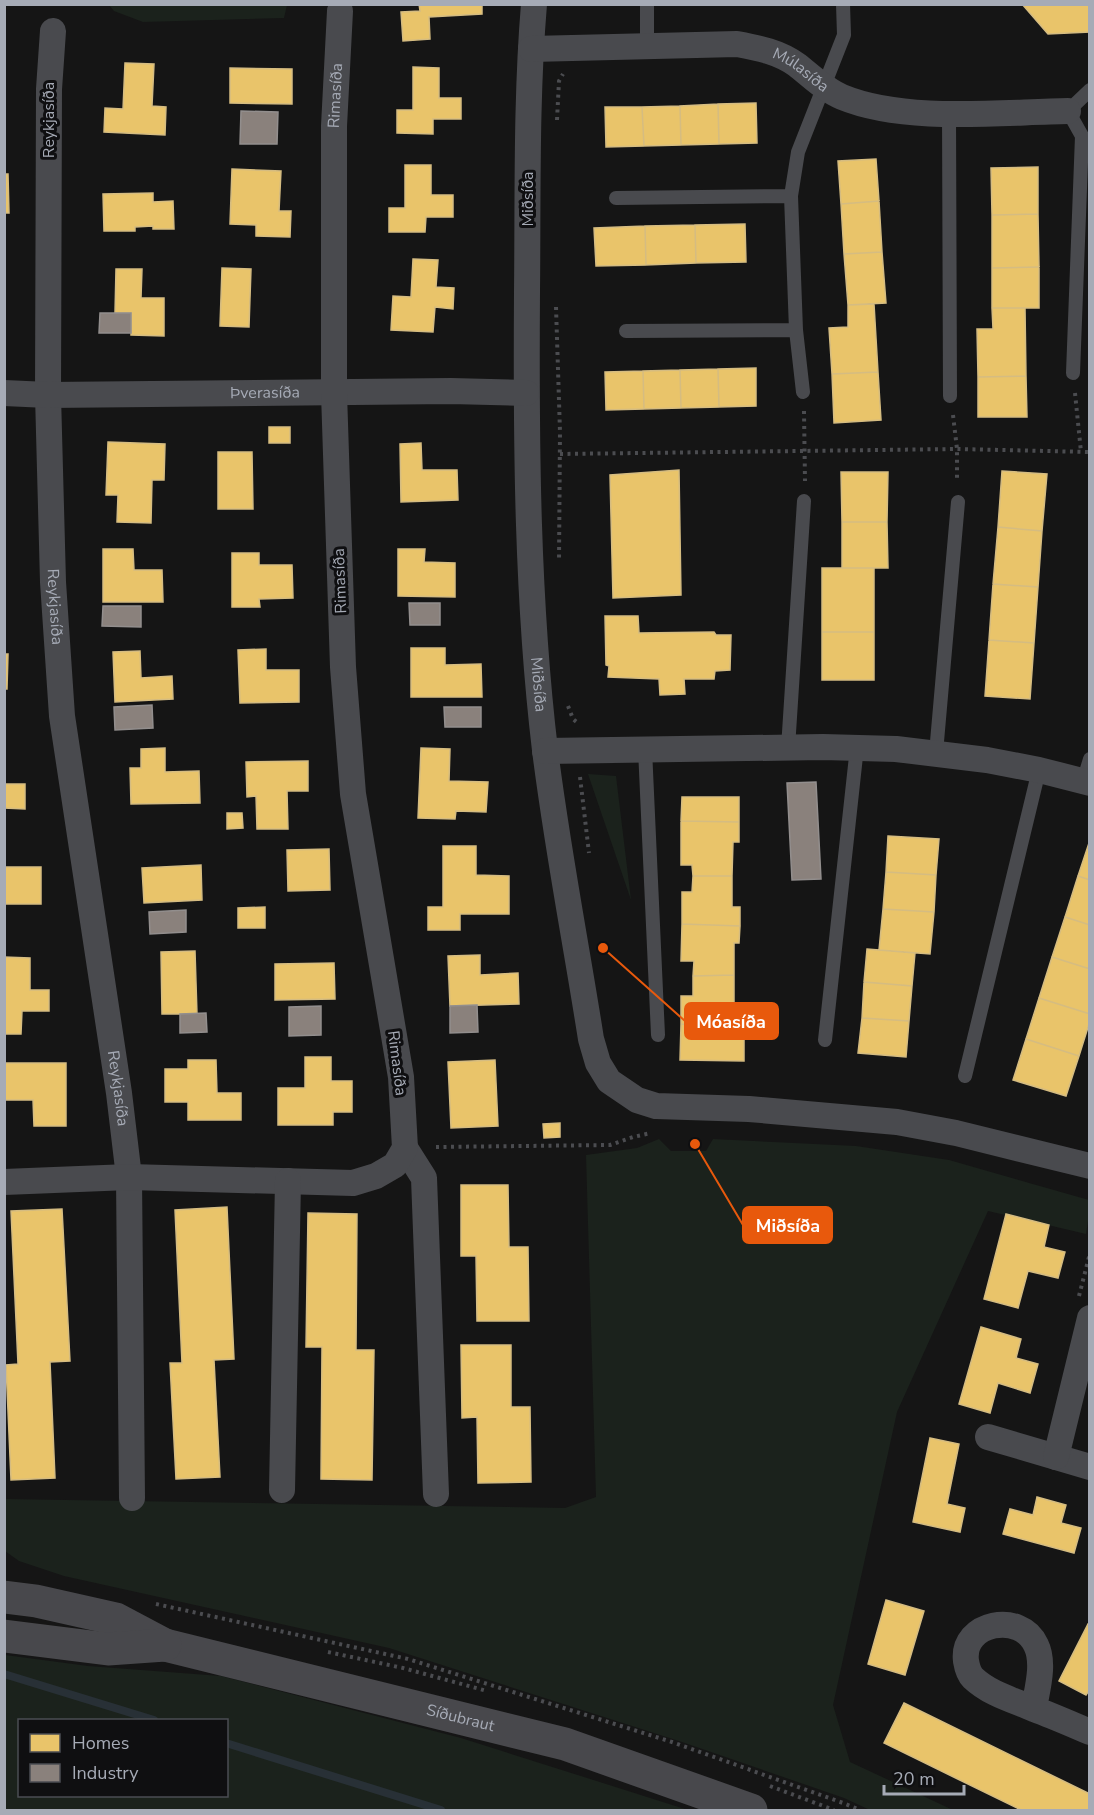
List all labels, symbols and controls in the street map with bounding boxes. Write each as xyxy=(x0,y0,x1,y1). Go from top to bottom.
street label: Múlasíða xyxy=(769,42,833,98)
street label: Rimasíða xyxy=(323,62,348,129)
street label: Reykjasíða xyxy=(38,82,60,158)
street label: Miðsíða xyxy=(517,171,539,227)
street label: Þverasíða xyxy=(230,382,300,404)
street label: Rimasíða xyxy=(328,548,352,614)
street label: Reykjasíða xyxy=(42,568,68,646)
street label: Miðsíða xyxy=(525,656,552,713)
callout: Móasíða xyxy=(685,1003,778,1039)
text: Móasíða xyxy=(696,1010,766,1034)
street label: Rimasíða xyxy=(382,1029,412,1097)
street label: Reykjasíða xyxy=(102,1049,134,1127)
callout: Miðsíða xyxy=(743,1207,832,1243)
text: Miðsíða xyxy=(756,1214,820,1238)
street label: Síðubraut xyxy=(424,1699,497,1737)
legend xyxy=(18,1719,228,1797)
text: Homes xyxy=(72,1731,129,1755)
scale bar xyxy=(884,1758,964,1796)
text: Industry xyxy=(72,1761,139,1785)
text: 20 m xyxy=(893,1767,935,1791)

